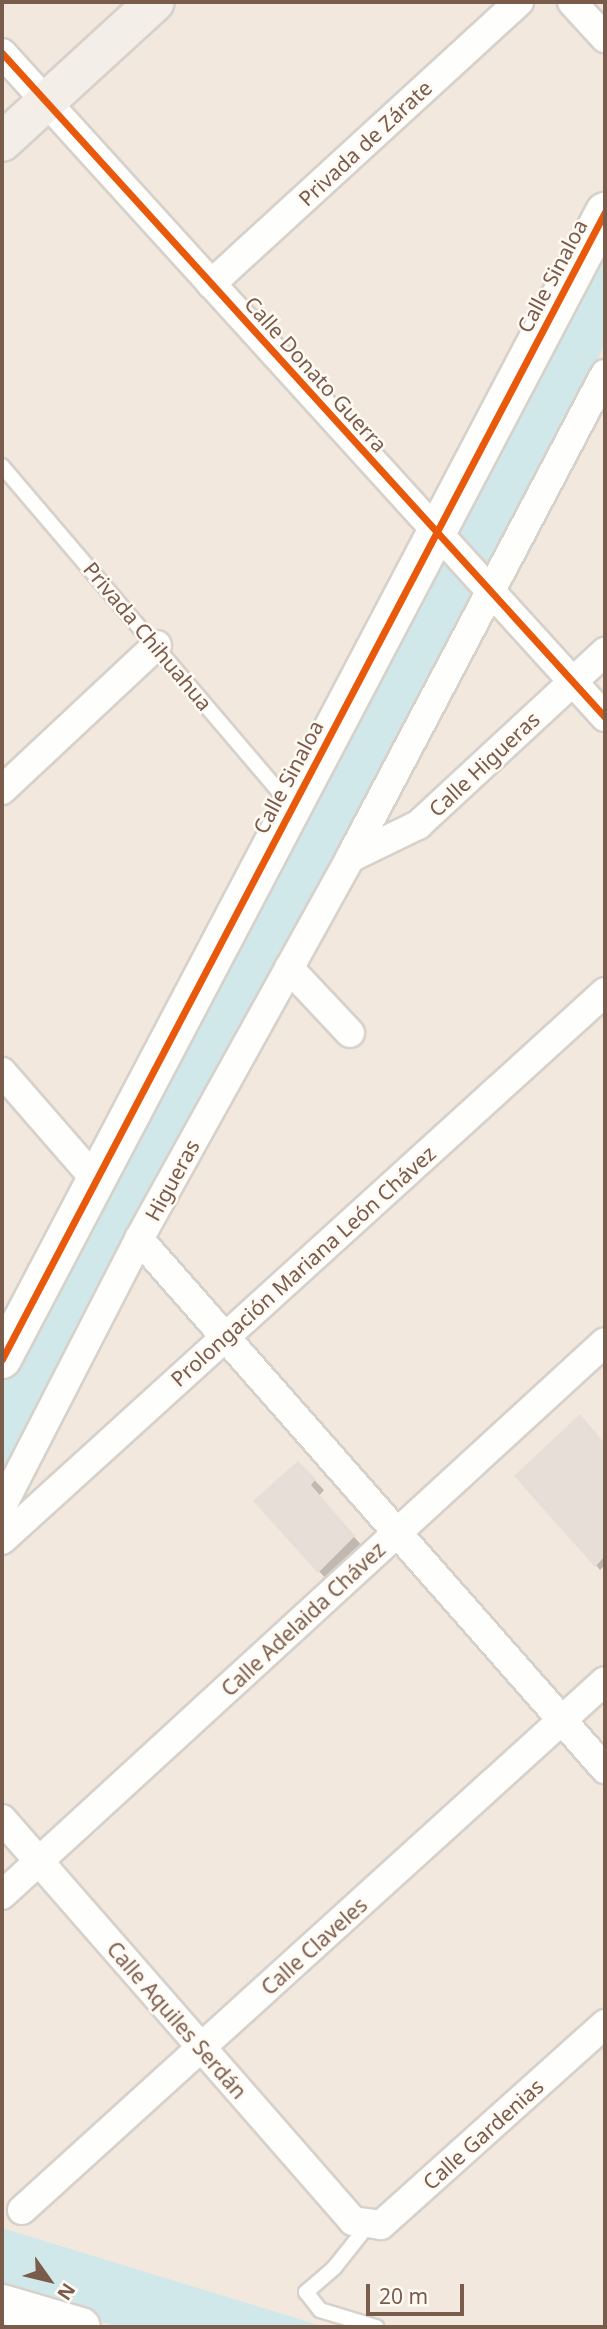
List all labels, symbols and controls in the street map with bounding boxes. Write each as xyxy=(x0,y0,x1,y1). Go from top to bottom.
street label: Privada de Zárate xyxy=(293,75,437,211)
street label: Calle Sinaloa xyxy=(512,215,592,337)
street label: Calle Donato Guerra xyxy=(240,291,392,457)
street label: Privada Chihuahua xyxy=(78,556,218,716)
street label: Calle Higueras xyxy=(423,706,545,822)
street label: Calle Sinaloa xyxy=(248,716,328,838)
street label: Higueras xyxy=(139,1135,205,1225)
street label: Prolongación Mariana León Chávez xyxy=(166,1140,440,1392)
street label: Calle Adelaida Chávez xyxy=(216,1537,390,1701)
street label: Calle Claveles xyxy=(256,1892,372,2000)
street label: Calle Aquiles Serdán xyxy=(102,1936,252,2104)
street label: Calle Gardenias xyxy=(418,2073,548,2195)
north arrow xyxy=(14,2245,84,2315)
scale bar xyxy=(369,2270,467,2314)
text: N xyxy=(51,2278,82,2305)
text: 20 m xyxy=(379,2282,428,2310)

